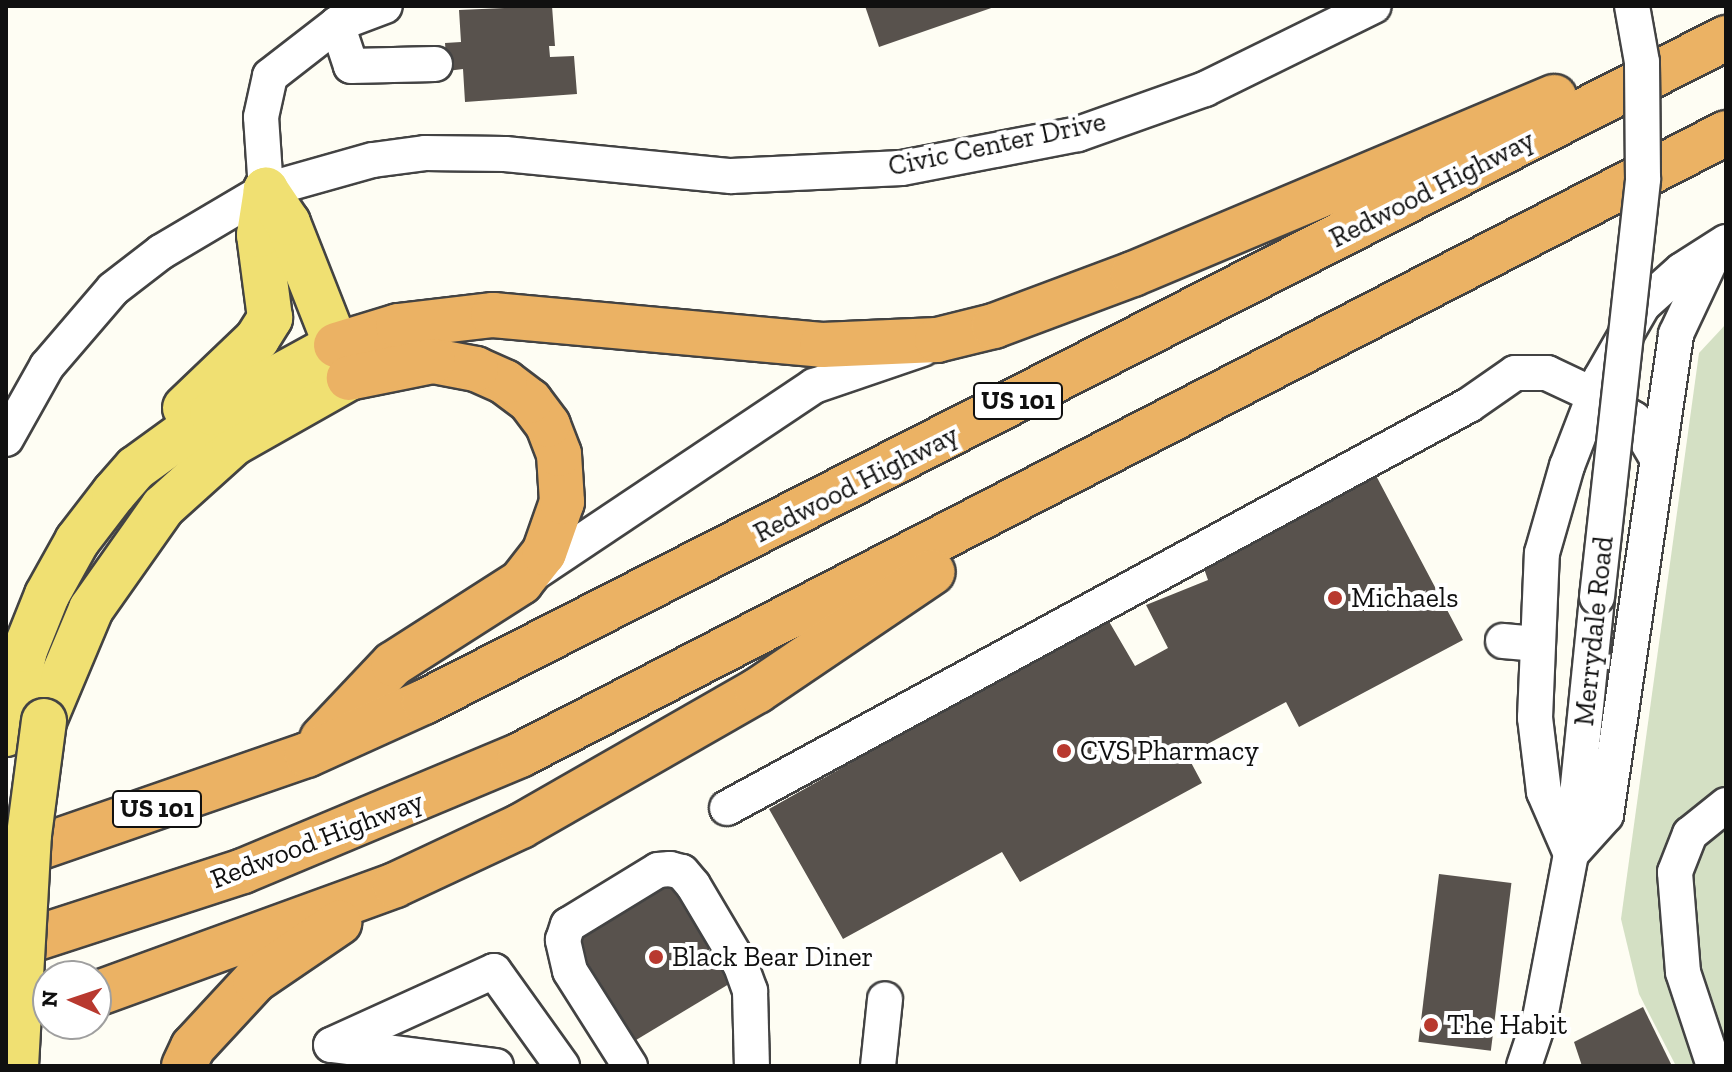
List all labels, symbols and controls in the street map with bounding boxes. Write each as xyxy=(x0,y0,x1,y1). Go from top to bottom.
street label: Civic Center Drive xyxy=(885,105,1109,183)
street label: Redwood Highway xyxy=(1324,123,1540,255)
road number: US 101 xyxy=(972,379,1064,423)
street label: Redwood Highway xyxy=(748,418,964,550)
street label: Merrydale Road xyxy=(1567,534,1621,728)
place label: Michaels xyxy=(1351,581,1459,615)
marker: Michaels xyxy=(1326,589,1344,607)
place label: CVS Pharmacy xyxy=(1080,734,1259,768)
marker: CVS Pharmacy xyxy=(1055,742,1073,760)
street label: Redwood Highway xyxy=(206,784,428,896)
road number: US 101 xyxy=(111,787,203,831)
place label: Black Bear Diner xyxy=(672,940,874,974)
marker: Black Bear Diner xyxy=(647,948,665,966)
north arrow xyxy=(32,960,112,1040)
text: N xyxy=(36,990,63,1008)
place label: The Habit xyxy=(1447,1008,1567,1042)
marker: The Habit xyxy=(1422,1016,1440,1034)

